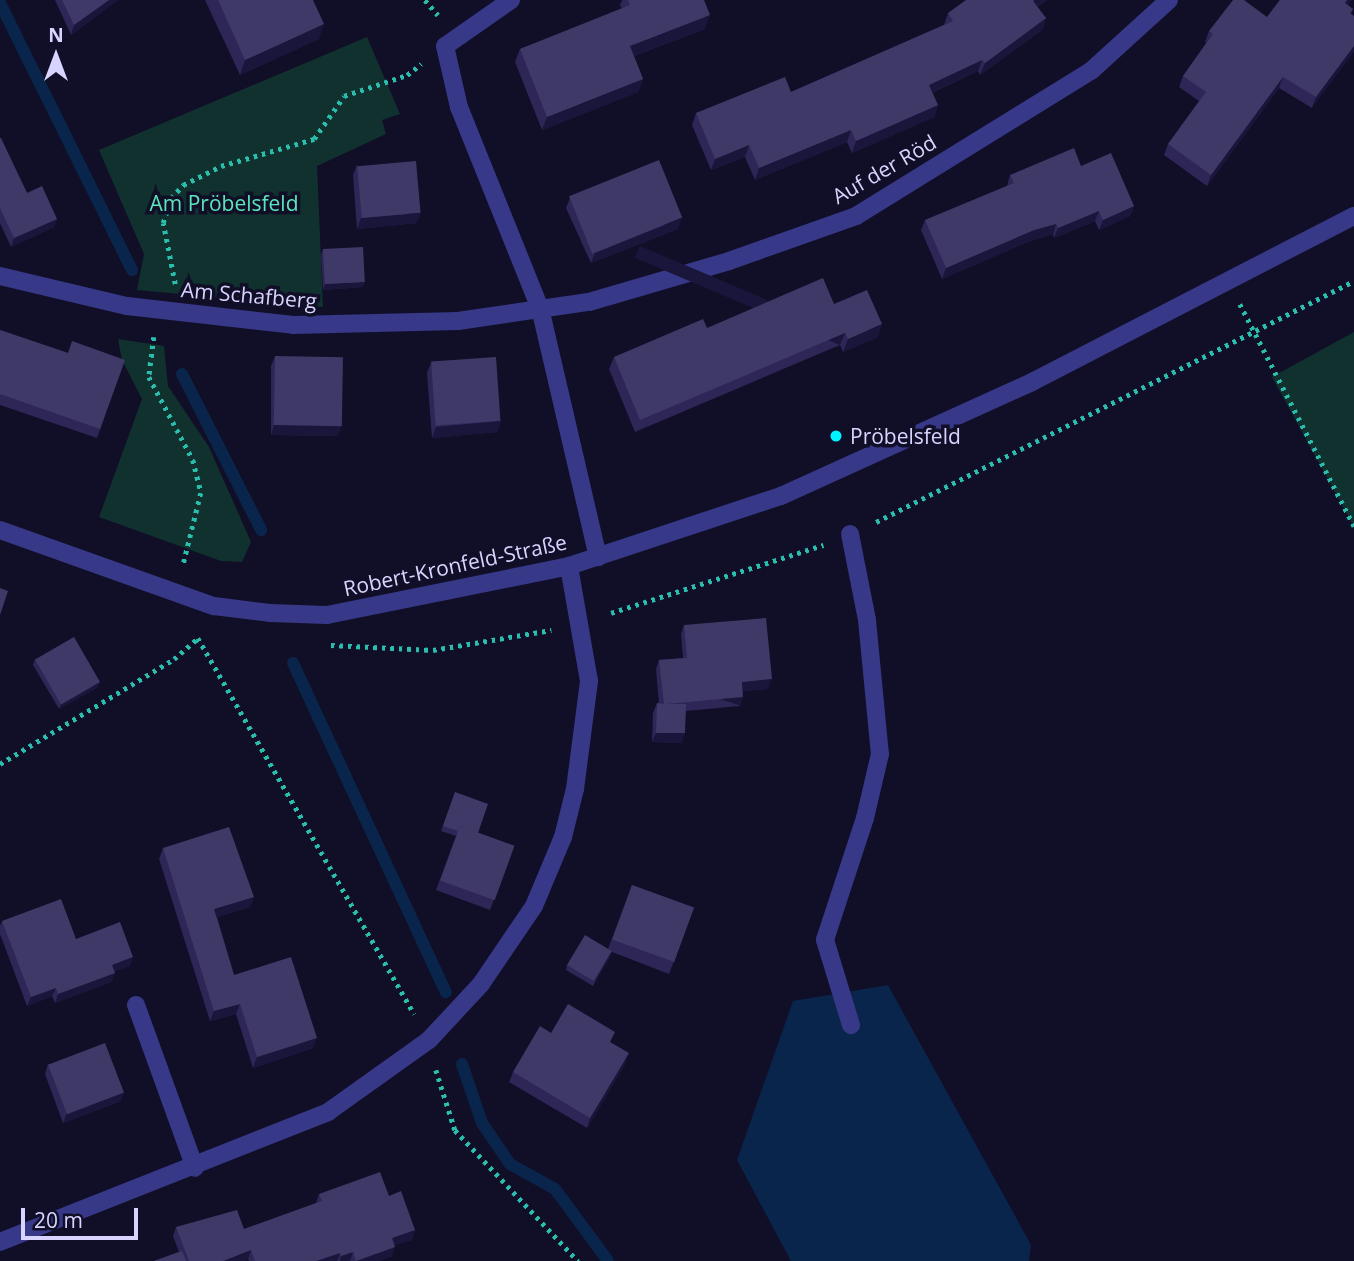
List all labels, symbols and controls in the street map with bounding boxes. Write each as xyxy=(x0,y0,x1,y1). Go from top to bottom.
north arrow xyxy=(21,21,91,91)
text: N xyxy=(48,22,64,48)
street label: Auf der Röd xyxy=(828,129,940,209)
park label: Am Pröbelsfeld xyxy=(150,190,298,216)
street label: Am Schafberg xyxy=(180,277,318,313)
place label: Pröbelsfeld xyxy=(850,423,961,449)
marker: Pröbelsfeld xyxy=(828,428,844,444)
street label: Robert-Kronfeld-Straße xyxy=(341,529,569,601)
scale bar xyxy=(24,1194,142,1238)
text: 20 m xyxy=(34,1206,83,1234)

